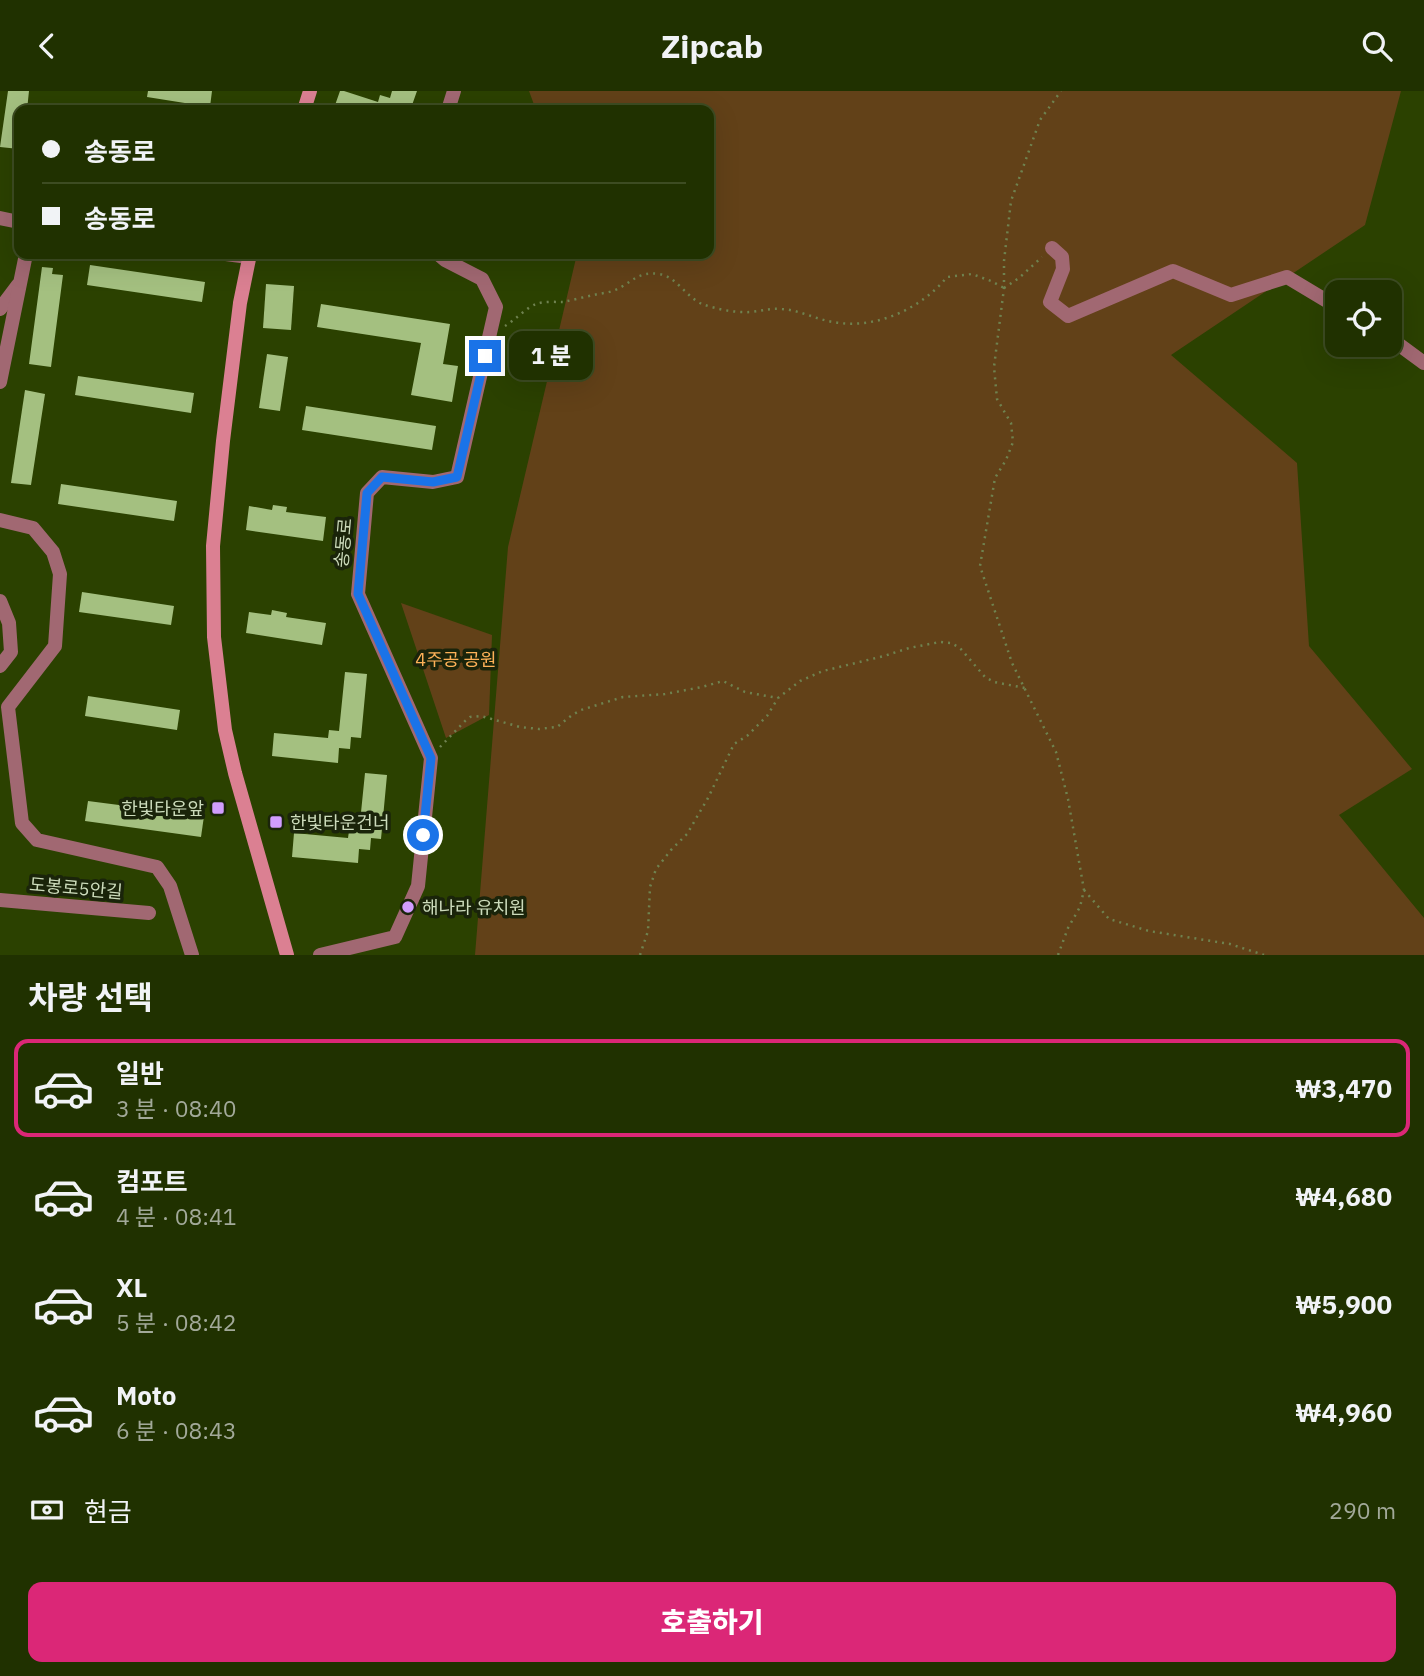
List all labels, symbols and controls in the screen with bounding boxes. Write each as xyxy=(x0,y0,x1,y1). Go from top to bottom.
text: Zipcab xyxy=(661,25,763,67)
icon: back xyxy=(28,27,66,65)
icon: search xyxy=(1358,27,1396,65)
text: 송동로 xyxy=(84,134,156,168)
text: 송동로 xyxy=(84,201,156,235)
map controls xyxy=(1325,280,1402,357)
button: locate xyxy=(1325,280,1402,357)
callout: 1 분 xyxy=(510,331,594,381)
route end xyxy=(469,340,501,372)
text: 1 분 xyxy=(531,340,571,370)
street label: 송동로 xyxy=(329,517,357,569)
park label: 4주공 공원 xyxy=(415,648,497,671)
place label: 한빛타운앞 xyxy=(121,797,204,820)
marker: 한빛타운앞 xyxy=(210,800,226,816)
place label: 한빛타운건너 xyxy=(290,811,389,834)
marker: 한빛타운건너 xyxy=(268,814,284,830)
route start xyxy=(407,819,439,851)
street label: 도봉로5안길 xyxy=(28,872,124,904)
place label: 해나라 유치원 xyxy=(422,896,526,919)
marker: 해나라 유치원 xyxy=(400,899,416,915)
text: 차량 선택 xyxy=(28,976,153,1018)
text: 일반 xyxy=(116,1056,164,1090)
icon: car xyxy=(32,1057,95,1120)
text: ₩3,470 xyxy=(1295,1071,1392,1105)
text: 3 분 · 08:40 xyxy=(116,1093,237,1123)
text: 컴포트 xyxy=(116,1164,188,1198)
icon: car xyxy=(32,1165,95,1228)
text: ₩4,680 xyxy=(1295,1179,1392,1213)
text: 4 분 · 08:41 xyxy=(116,1201,237,1231)
text: XL xyxy=(116,1270,147,1304)
icon: car xyxy=(32,1273,95,1336)
text: ₩5,900 xyxy=(1295,1287,1392,1321)
text: 5 분 · 08:42 xyxy=(116,1307,237,1337)
text: Moto xyxy=(116,1378,176,1412)
icon: car xyxy=(32,1381,95,1444)
text: ₩4,960 xyxy=(1295,1395,1392,1429)
text: 6 분 · 08:43 xyxy=(116,1415,237,1445)
icon: cash xyxy=(28,1491,66,1529)
text: 현금 xyxy=(84,1494,132,1528)
text: 290 m xyxy=(1329,1495,1396,1525)
button: 호출하기 xyxy=(28,1582,1396,1662)

